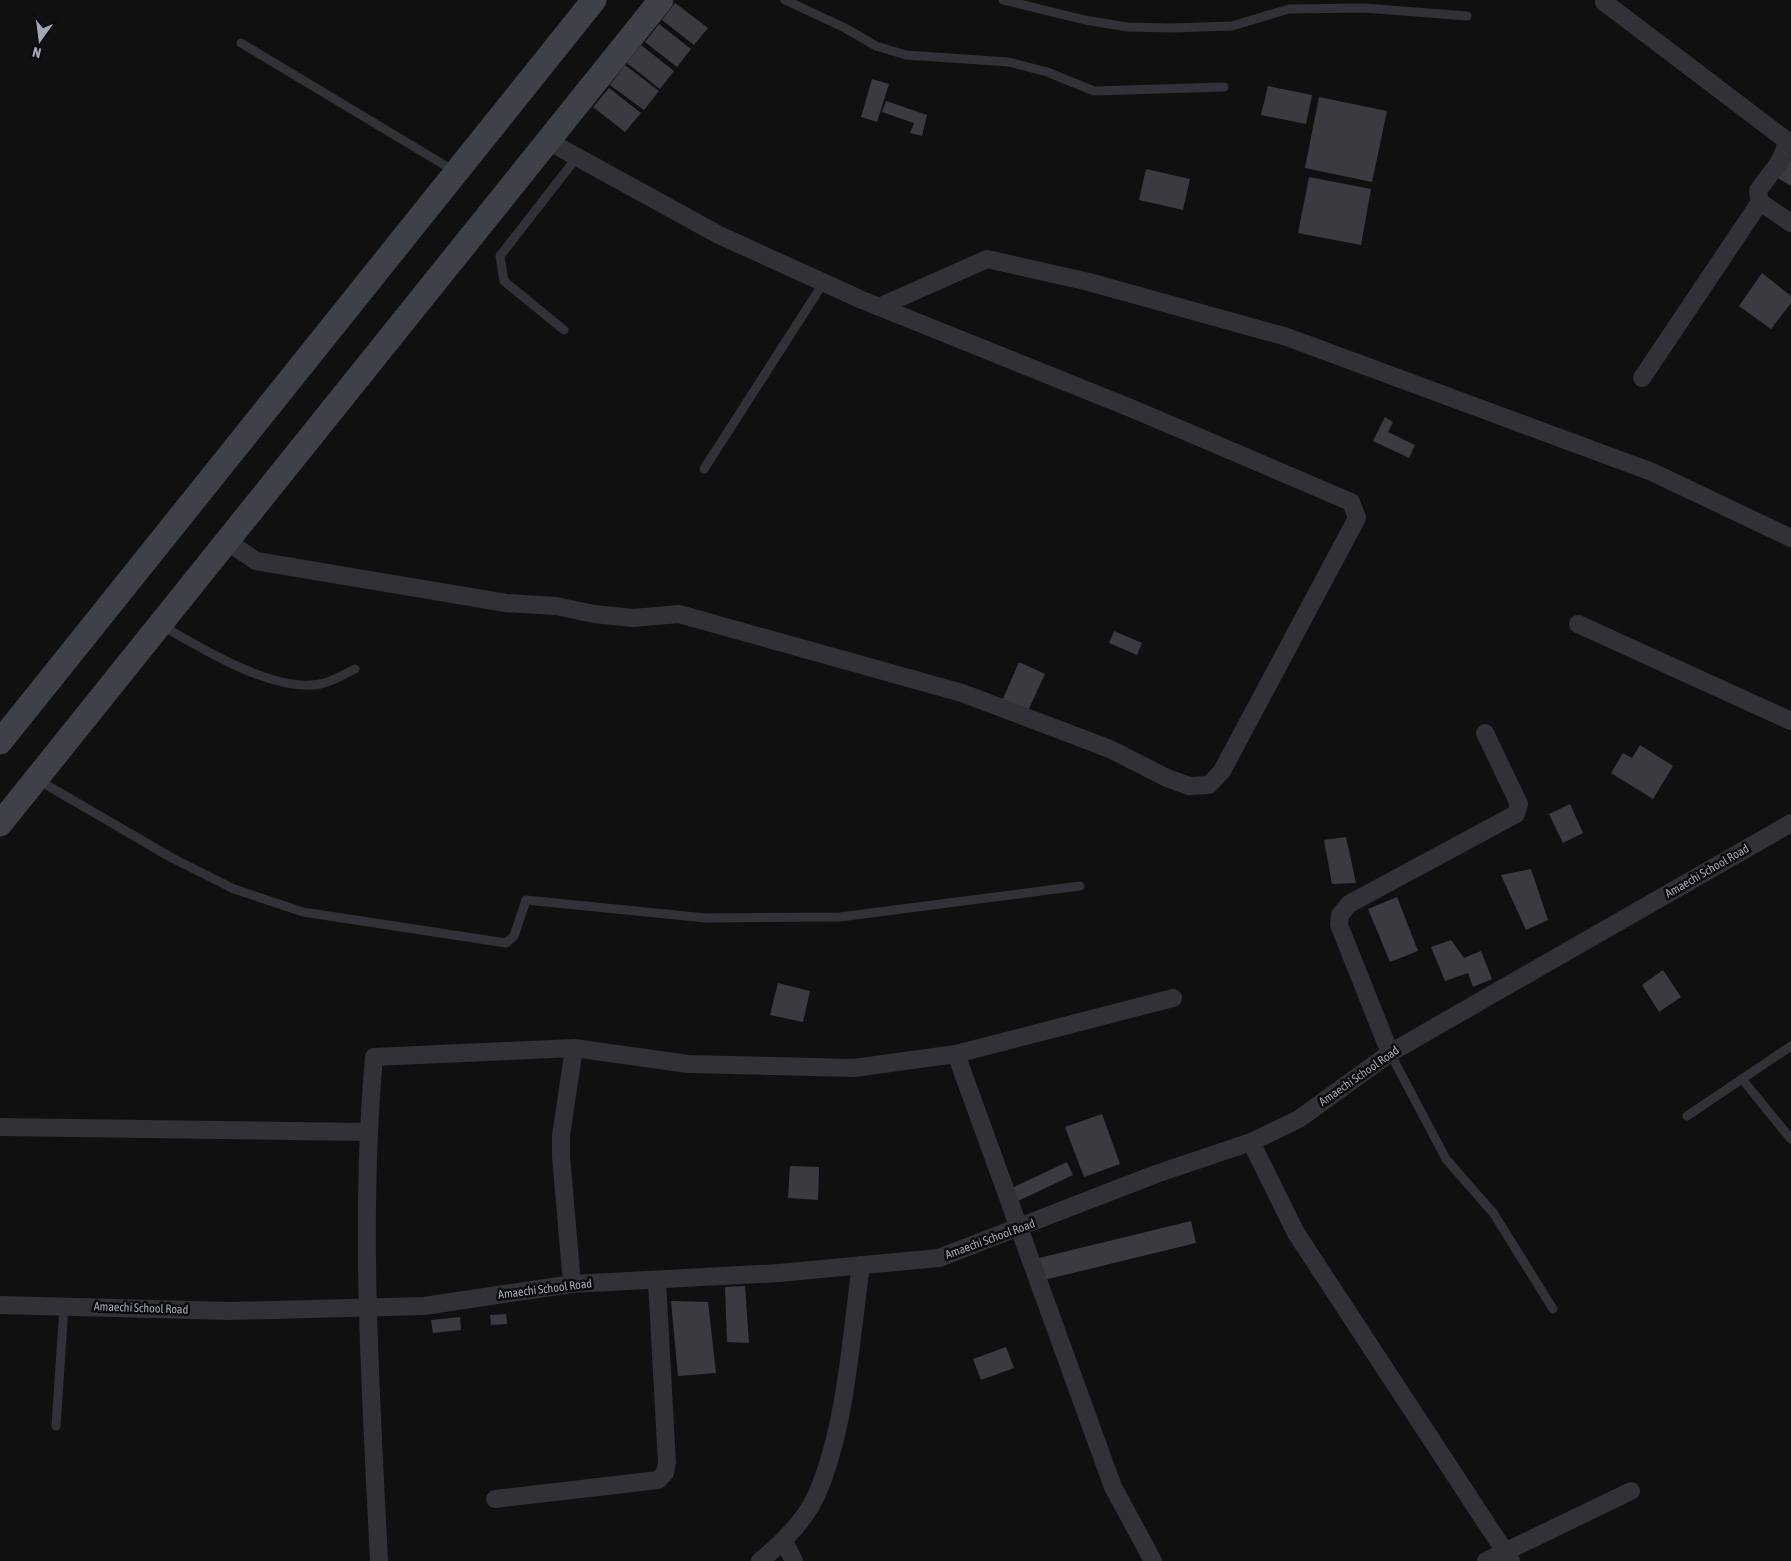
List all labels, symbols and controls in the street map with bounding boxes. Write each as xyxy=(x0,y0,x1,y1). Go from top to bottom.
north arrow xyxy=(15,15,65,65)
text: N xyxy=(31,44,43,61)
street label: Amaechi School Road xyxy=(1663,841,1751,901)
street label: Amaechi School Road xyxy=(1316,1043,1402,1109)
street label: Amaechi School Road xyxy=(943,1216,1037,1262)
street label: Amaechi School Road xyxy=(497,1276,593,1302)
street label: Amaechi School Road xyxy=(94,1299,188,1317)

